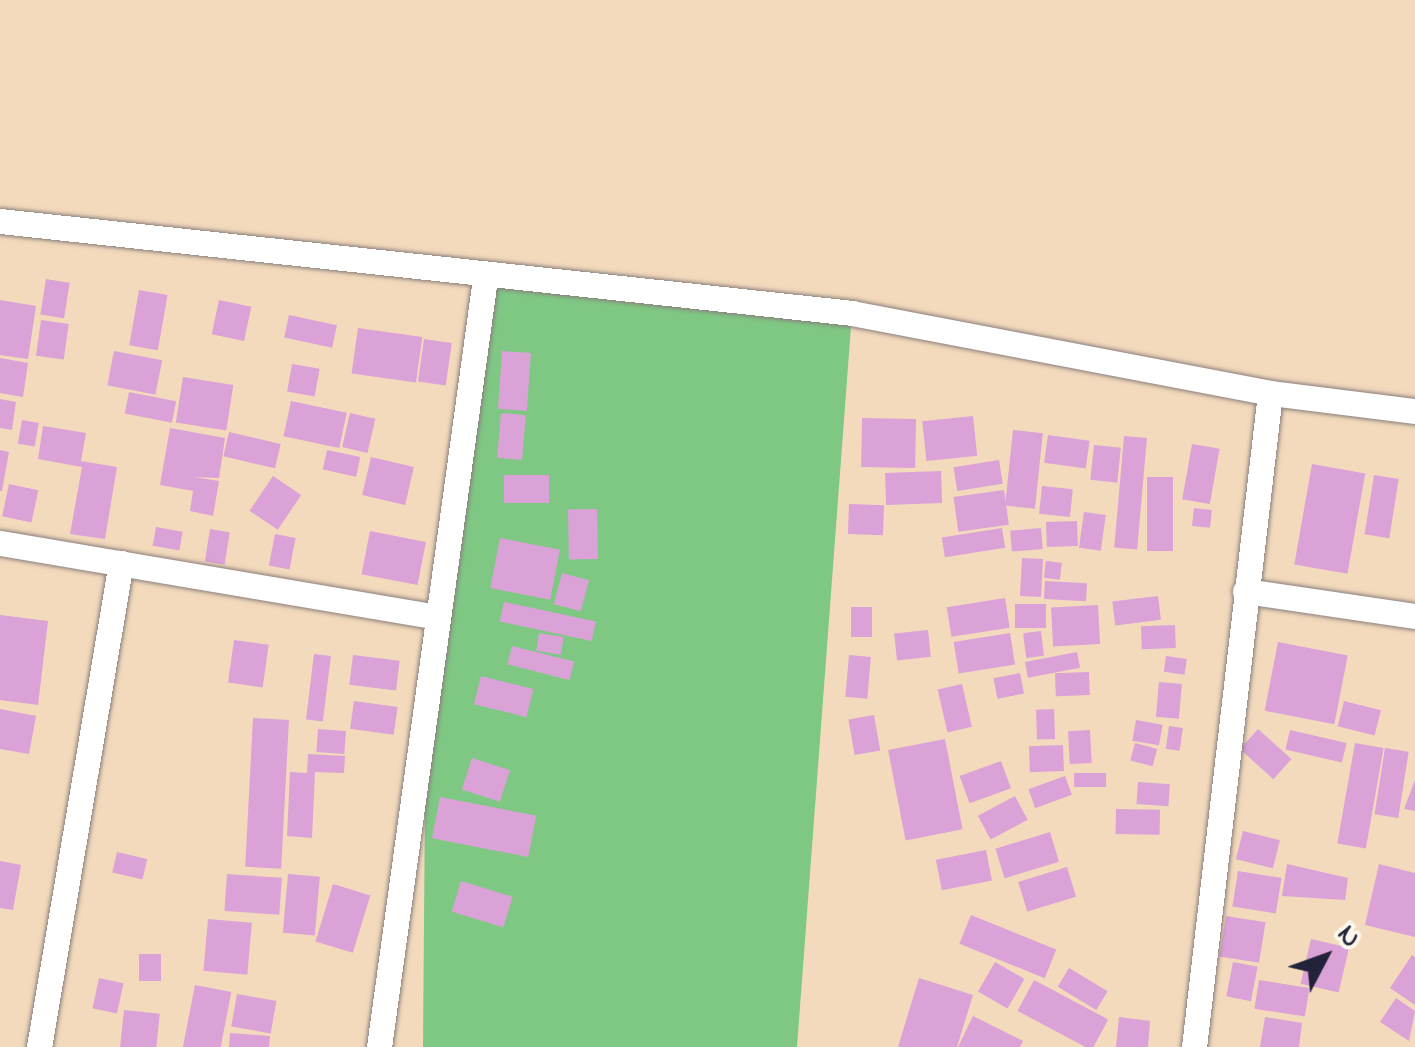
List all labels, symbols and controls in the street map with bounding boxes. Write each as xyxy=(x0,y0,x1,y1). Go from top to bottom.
north arrow xyxy=(1275,907,1375,1007)
text: N xyxy=(1326,916,1370,958)

